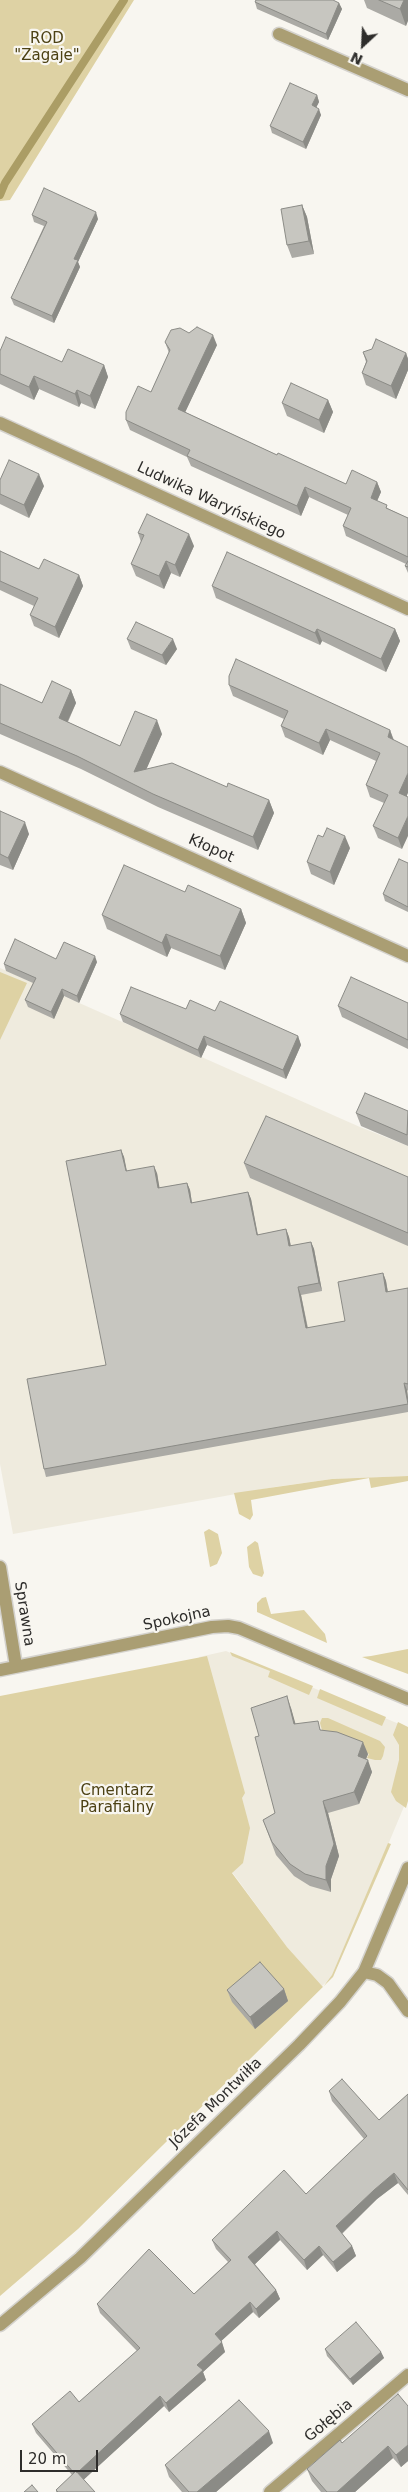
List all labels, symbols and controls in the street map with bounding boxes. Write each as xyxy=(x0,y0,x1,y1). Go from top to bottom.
north arrow xyxy=(338,20,388,70)
park label: ROD "Zagaje" xyxy=(14,30,80,65)
text: N xyxy=(348,49,365,68)
street label: Ludwika Waryńskiego xyxy=(134,459,288,543)
street label: Kłopot xyxy=(185,831,237,867)
street label: Sprawna xyxy=(10,1580,38,1648)
street label: Spokojna xyxy=(142,1603,212,1635)
park label: Cmentarz Parafialny xyxy=(80,1782,154,1817)
street label: Józefa Montwiłła xyxy=(166,2054,266,2152)
street label: Gołębia xyxy=(301,2396,357,2446)
scale bar xyxy=(22,2440,100,2472)
text: 20 m xyxy=(28,2450,66,2468)

